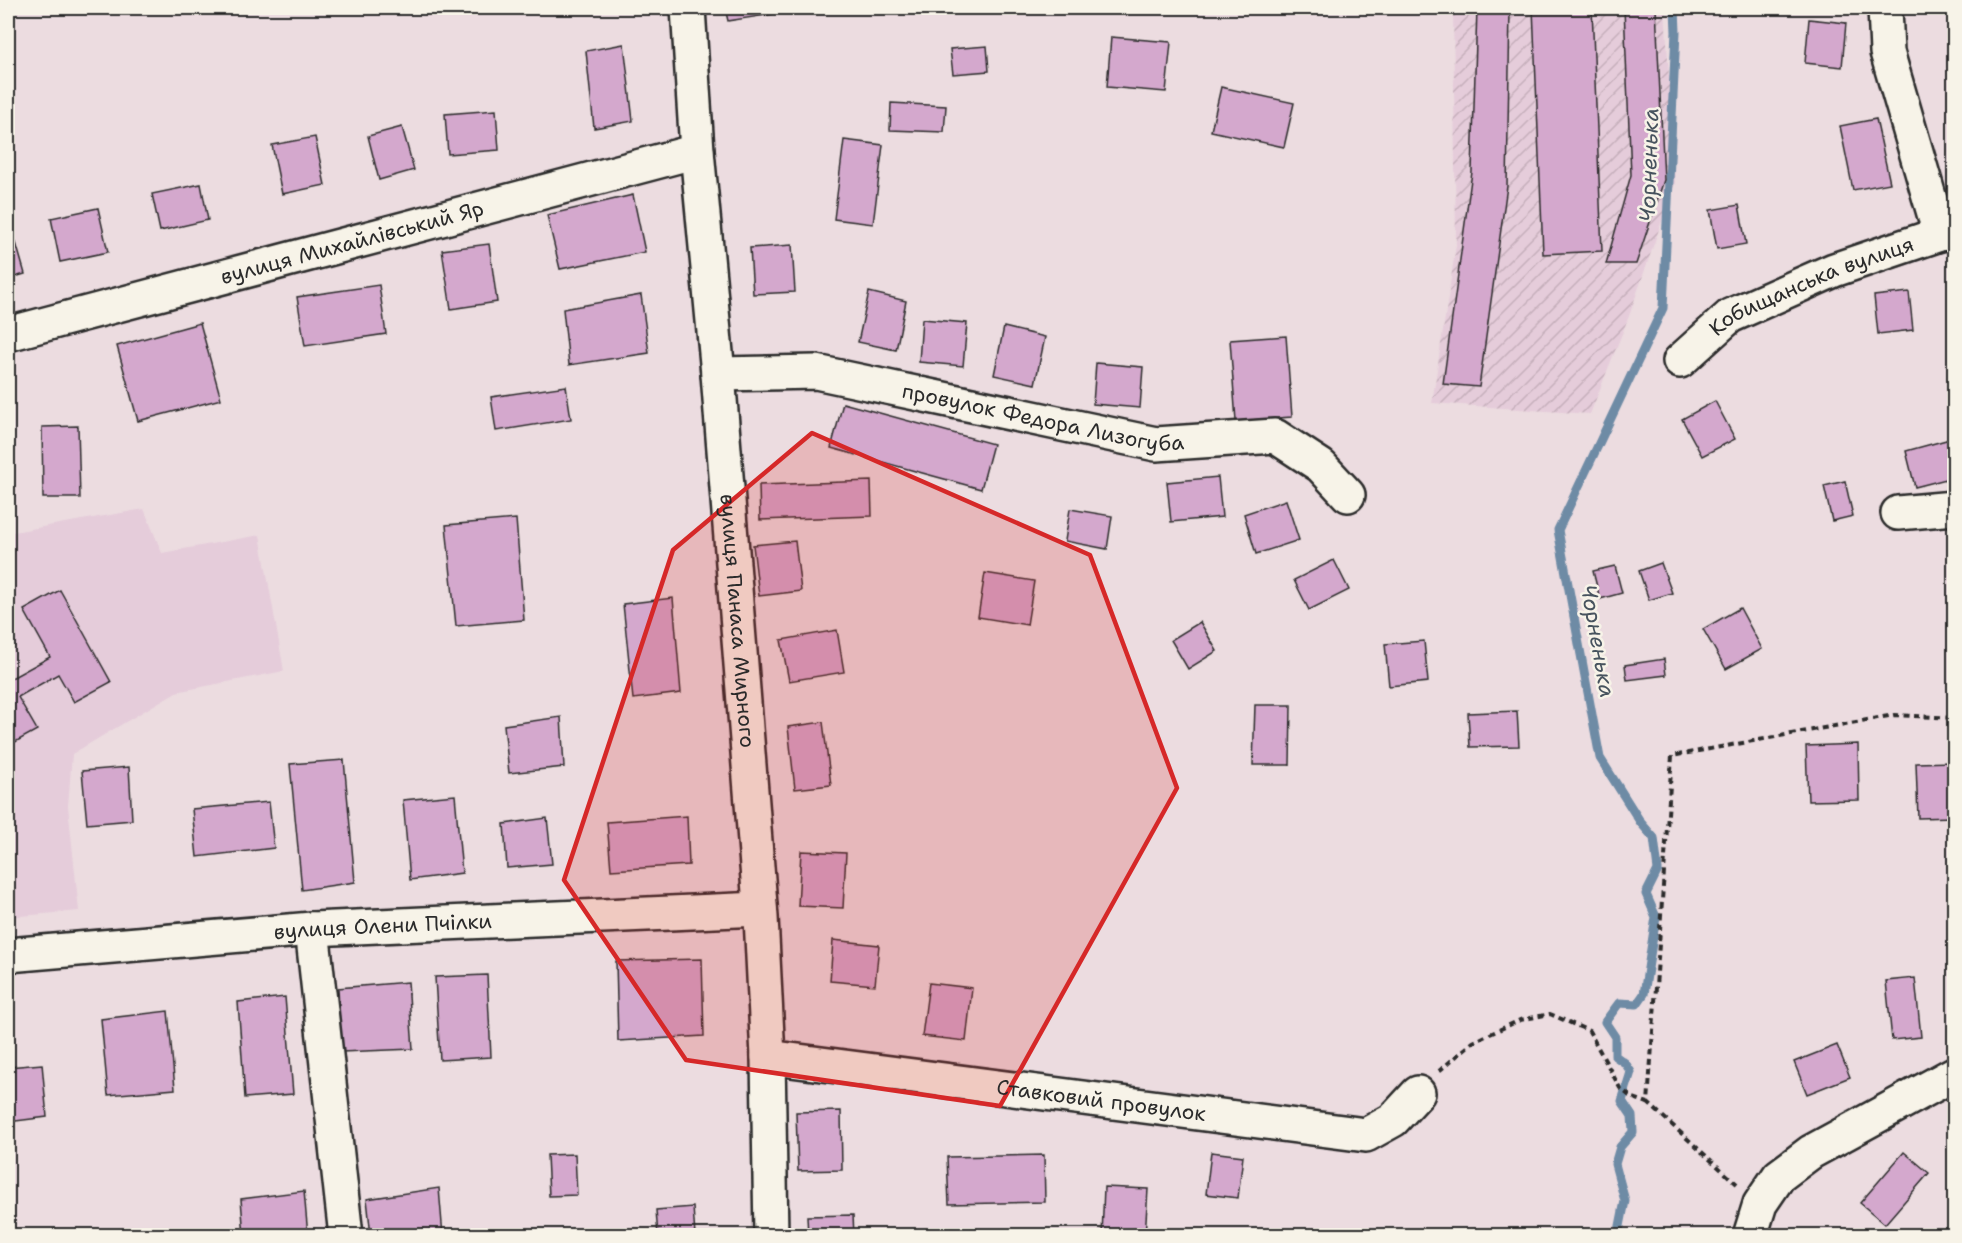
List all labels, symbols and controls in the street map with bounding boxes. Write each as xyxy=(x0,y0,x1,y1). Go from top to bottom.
water label: Чорненька xyxy=(1633,107,1665,223)
street label: вулиця Михайлівський Яр xyxy=(217,194,487,291)
street label: Кобищанська вулиця xyxy=(1703,230,1918,342)
street label: провулок Федора Лизогуба xyxy=(899,377,1185,458)
street label: вулиця Панаса Мирного xyxy=(714,493,762,749)
water label: Чорненька xyxy=(1574,582,1622,700)
street label: вулиця Олени Пчілки xyxy=(273,907,493,946)
street label: Ставковий провулок xyxy=(995,1073,1207,1128)

